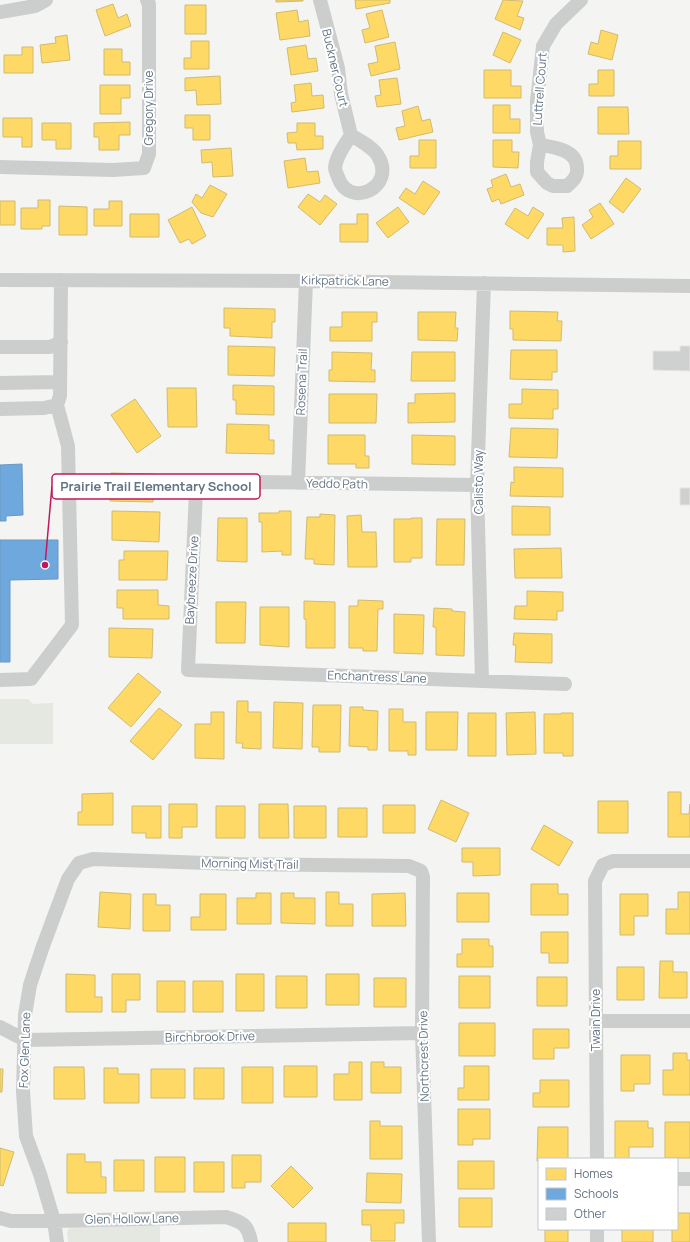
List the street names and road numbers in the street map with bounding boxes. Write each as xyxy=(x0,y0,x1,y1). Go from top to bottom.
street label: Buckner Court xyxy=(318,27,353,109)
street label: Luttrell Court xyxy=(528,52,551,126)
street label: Gregory Drive xyxy=(140,71,157,145)
street label: Kirkpatrick Lane xyxy=(301,271,389,290)
street label: Rosena Trail xyxy=(292,348,311,416)
street label: Calisto Way xyxy=(470,449,487,514)
street label: Yeddo Path xyxy=(306,474,368,493)
street label: Baybreeze Drive xyxy=(181,535,202,625)
street label: Enchantress Lane xyxy=(327,666,427,687)
street label: Morning Mist Trail xyxy=(201,854,299,873)
street label: Twain Drive xyxy=(587,989,604,1051)
street label: Northcrest Drive xyxy=(414,1010,433,1102)
street label: Fox Glen Lane xyxy=(15,1012,34,1088)
street label: Birchbrook Drive xyxy=(165,1027,255,1046)
street label: Glen Hollow Lane xyxy=(85,1209,179,1228)

